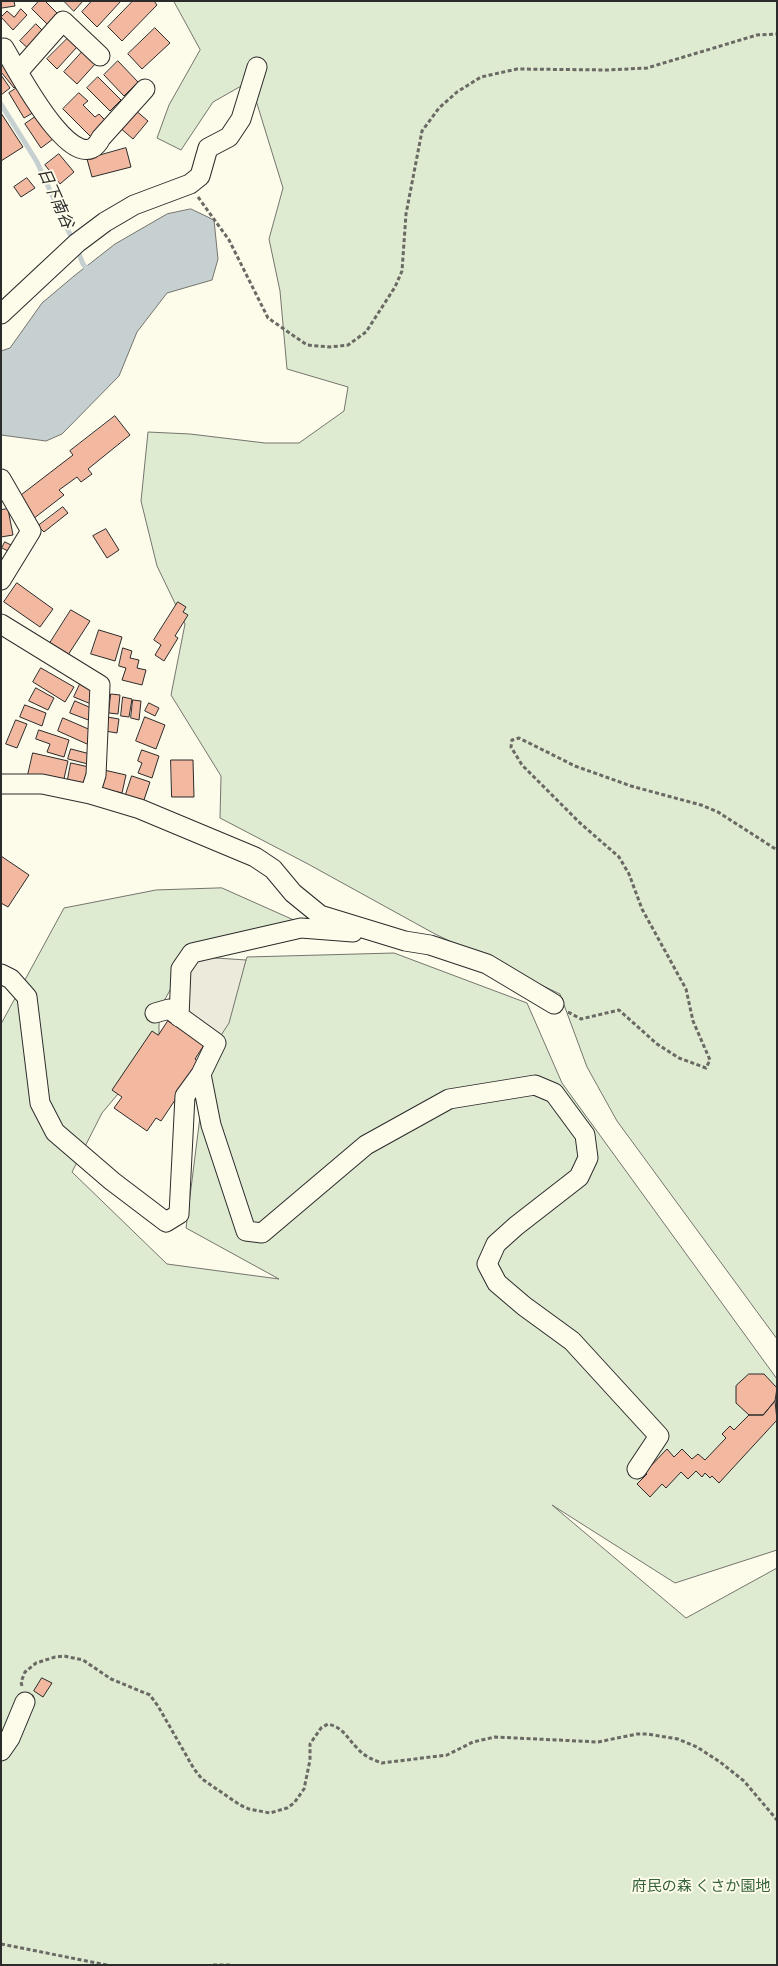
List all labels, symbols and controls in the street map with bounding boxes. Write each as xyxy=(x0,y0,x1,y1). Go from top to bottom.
water label: 日下南谷 xyxy=(32,166,76,232)
park label: 府民の森 くさか園地 xyxy=(632,1879,770,1897)

